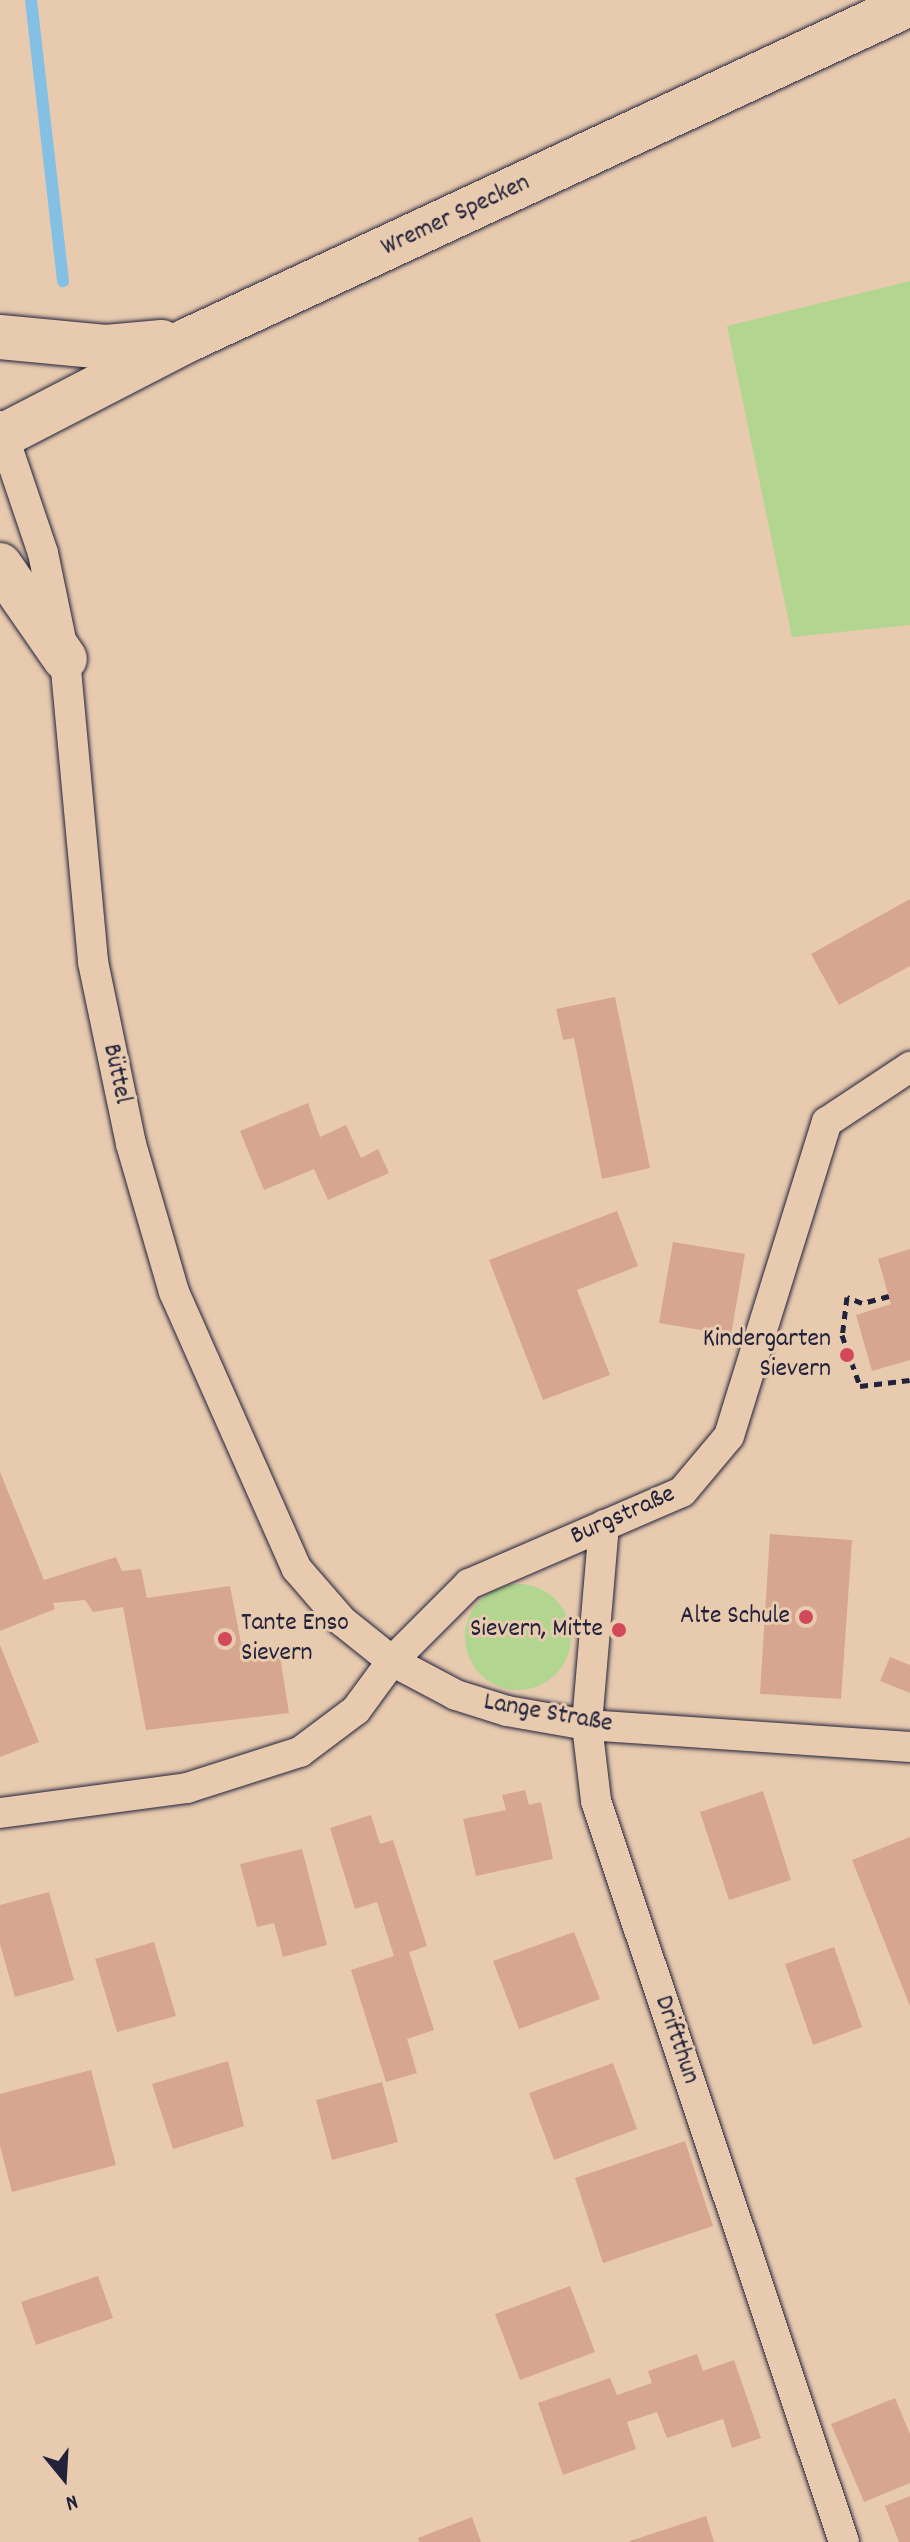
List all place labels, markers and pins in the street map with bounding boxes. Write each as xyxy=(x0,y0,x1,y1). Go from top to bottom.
place label: Kindergarten Sievern xyxy=(703,1324,831,1386)
marker: Kindergarten Sievern xyxy=(838,1346,856,1364)
place label: Alte Schule xyxy=(680,1601,790,1633)
place label: Tante Enso Sievern xyxy=(241,1608,349,1670)
marker: Alte Schule xyxy=(797,1608,815,1626)
place label: Sievern, Mitte xyxy=(470,1614,603,1646)
marker: Sievern, Mitte xyxy=(610,1621,628,1639)
marker: Tante Enso Sievern xyxy=(216,1630,234,1648)

